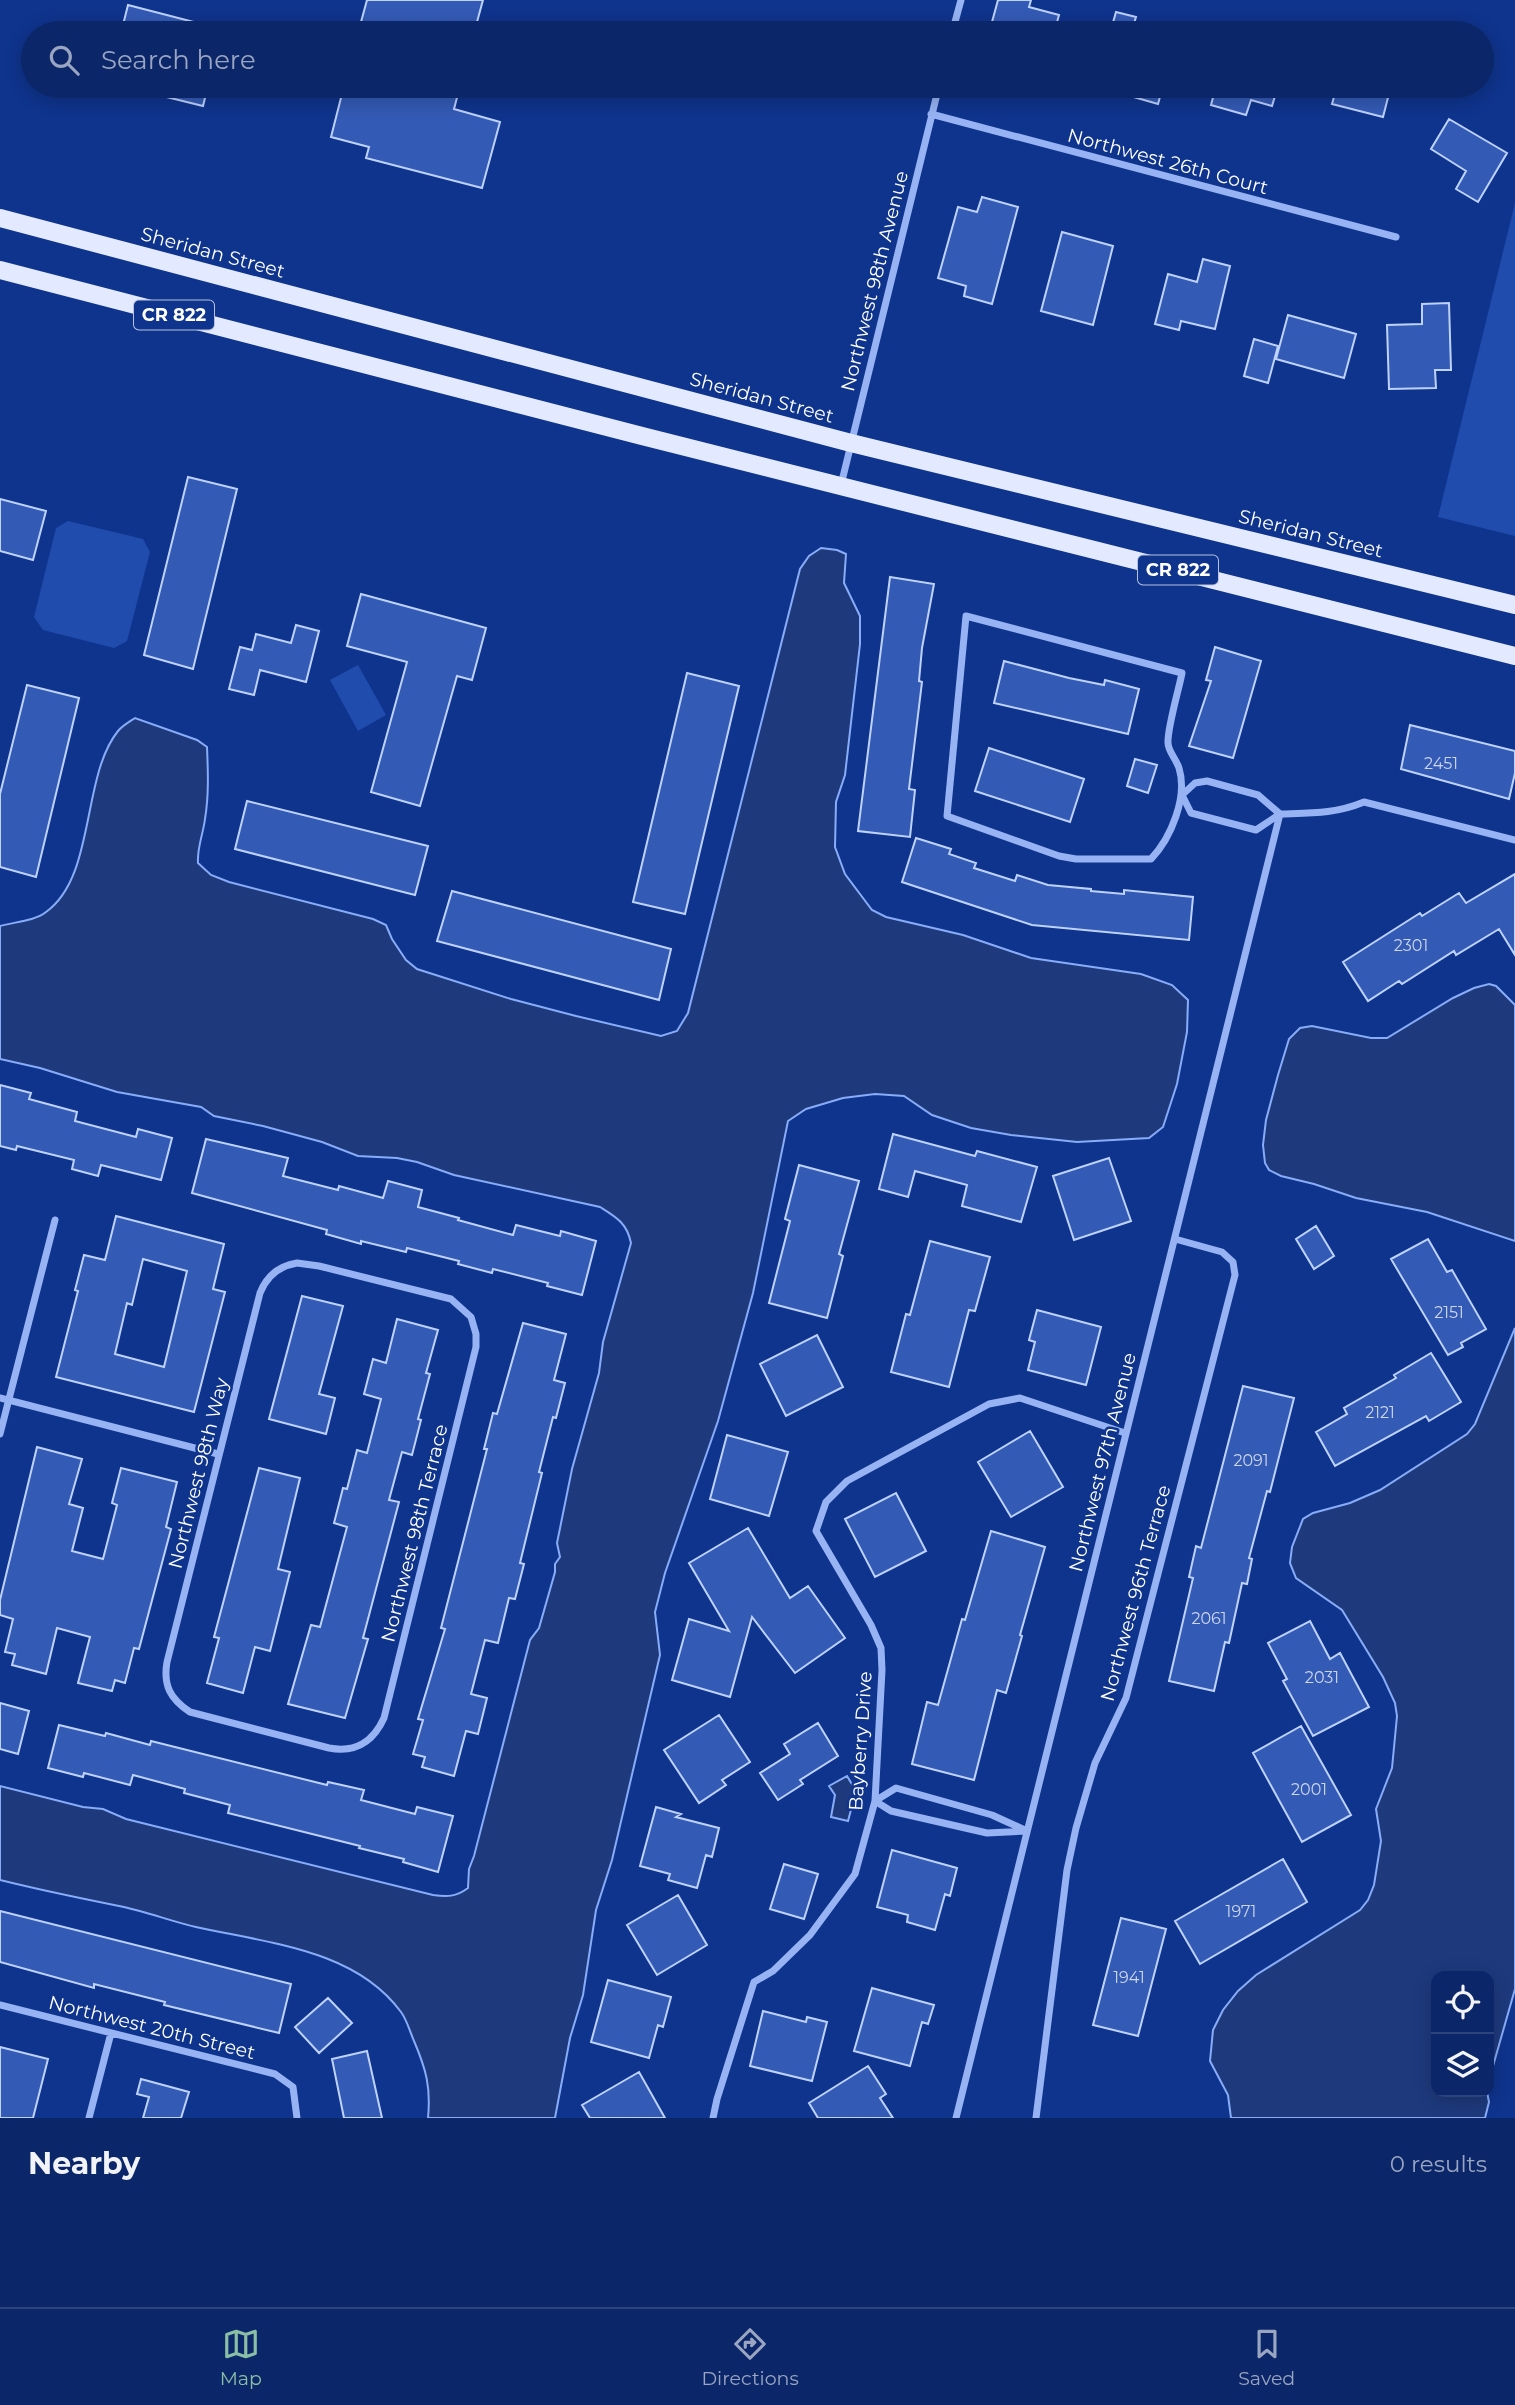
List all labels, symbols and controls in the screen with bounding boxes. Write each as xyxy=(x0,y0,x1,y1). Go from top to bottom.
search box xyxy=(21,21,1494,98)
icon: search xyxy=(45,41,83,79)
text: Search here xyxy=(101,44,256,76)
street label: Northwest 26th Court xyxy=(1065,124,1271,199)
street label: Northwest 98th Avenue xyxy=(836,168,913,394)
street label: Sheridan Street xyxy=(138,222,288,283)
road number: CR 822 xyxy=(134,300,214,330)
street label: Sheridan Street xyxy=(687,367,837,428)
street label: Sheridan Street xyxy=(1236,504,1386,563)
road number: CR 822 xyxy=(1138,556,1218,584)
house number: 2451 xyxy=(1424,754,1458,773)
house number: 2301 xyxy=(1394,936,1428,955)
house number: 2151 xyxy=(1434,1303,1464,1322)
street label: Northwest 97th Avenue xyxy=(1064,1350,1141,1574)
street label: Northwest 98th Way xyxy=(164,1375,234,1571)
house number: 2121 xyxy=(1365,1403,1395,1422)
street label: Northwest 98th Terrace xyxy=(376,1422,453,1644)
house number: 2091 xyxy=(1233,1451,1269,1470)
street label: Northwest 96th Terrace xyxy=(1096,1482,1175,1704)
house number: 2061 xyxy=(1191,1609,1227,1628)
house number: 2031 xyxy=(1305,1668,1339,1687)
street label: Bayberry Drive xyxy=(844,1670,877,1812)
house number: 2001 xyxy=(1291,1780,1327,1799)
house number: 1971 xyxy=(1226,1902,1256,1921)
house number: 1941 xyxy=(1113,1968,1145,1987)
map controls xyxy=(1431,1971,1494,2097)
button: locate xyxy=(1431,1971,1494,2034)
street label: Northwest 20th Street xyxy=(46,1991,258,2064)
button: layers xyxy=(1431,2034,1494,2097)
text: Nearby xyxy=(28,2145,140,2182)
text: 0 results xyxy=(1390,2150,1487,2178)
tab: Map xyxy=(220,2325,262,2390)
tab: Directions xyxy=(701,2325,799,2390)
tab: Saved xyxy=(1238,2325,1295,2390)

